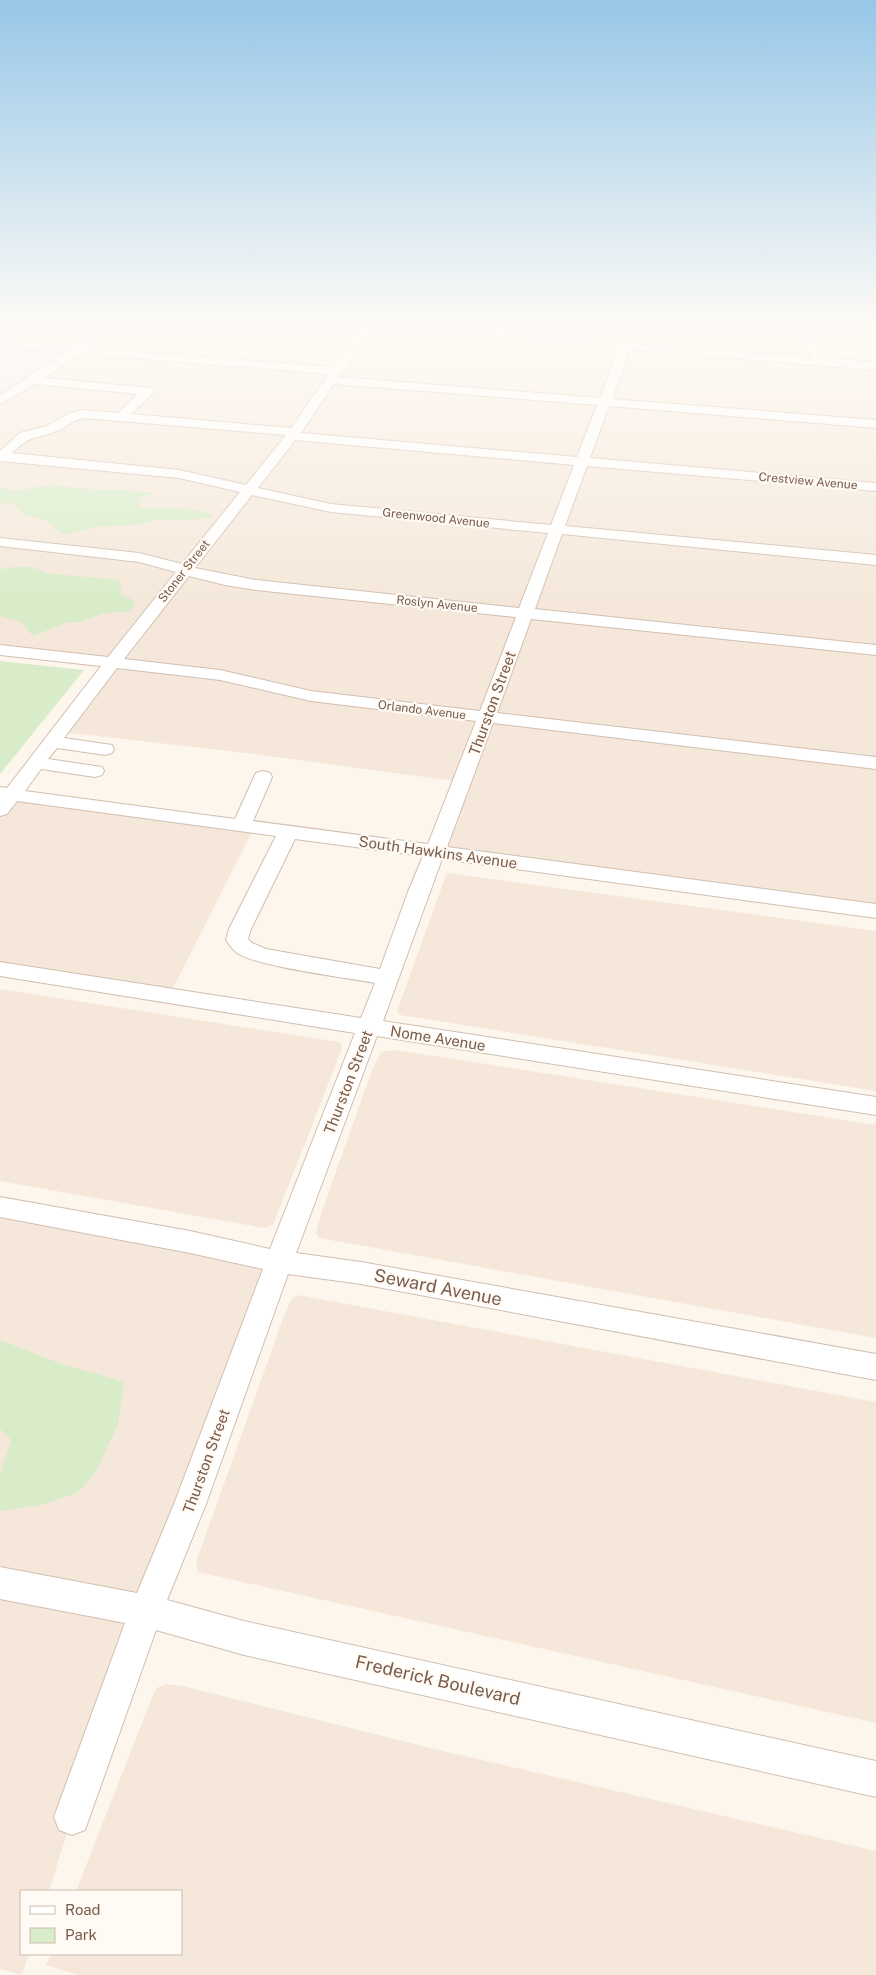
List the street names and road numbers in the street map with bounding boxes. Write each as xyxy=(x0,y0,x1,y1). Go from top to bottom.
street label: Crestview Avenue xyxy=(758,470,858,492)
street label: Greenwood Avenue xyxy=(382,505,491,531)
street label: Stoner Street xyxy=(155,537,213,605)
street label: Roslyn Avenue xyxy=(396,593,479,615)
street label: Thurston Street xyxy=(465,648,519,758)
street label: Orlando Avenue xyxy=(377,698,467,722)
street label: South Hawkins Avenue xyxy=(358,832,518,872)
street label: Nome Avenue xyxy=(389,1022,487,1054)
street label: Thurston Street xyxy=(320,1028,376,1136)
street label: Seward Avenue xyxy=(372,1264,504,1310)
street label: Thurston Street xyxy=(179,1406,233,1516)
street label: Frederick Boulevard xyxy=(353,1651,523,1709)

